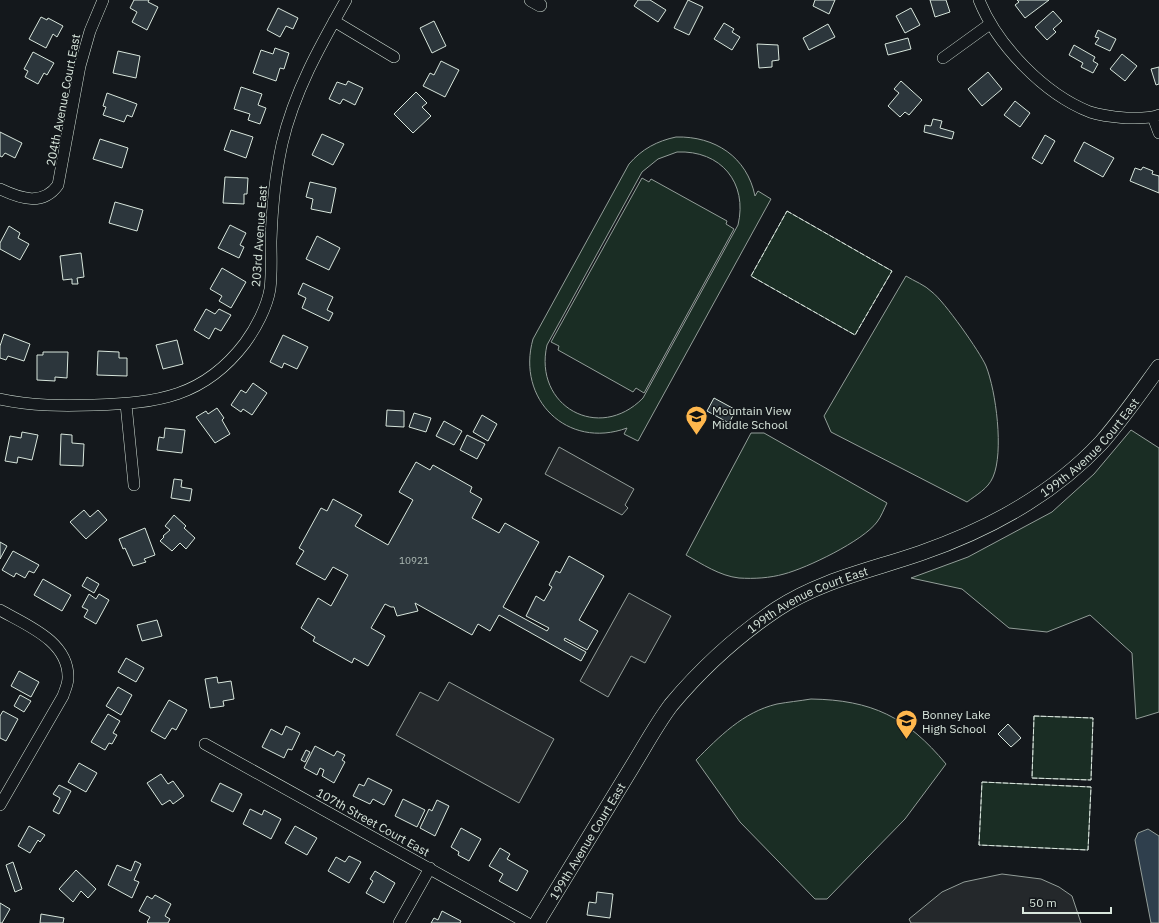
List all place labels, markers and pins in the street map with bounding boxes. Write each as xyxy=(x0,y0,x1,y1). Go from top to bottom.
place label: Mountain View Middle School xyxy=(712,403,791,432)
school or university icon: Mountain View Middle School xyxy=(683,404,709,437)
place label: Bonney Lake High School xyxy=(922,707,991,736)
school or university icon: Bonney Lake High School xyxy=(894,708,920,741)

